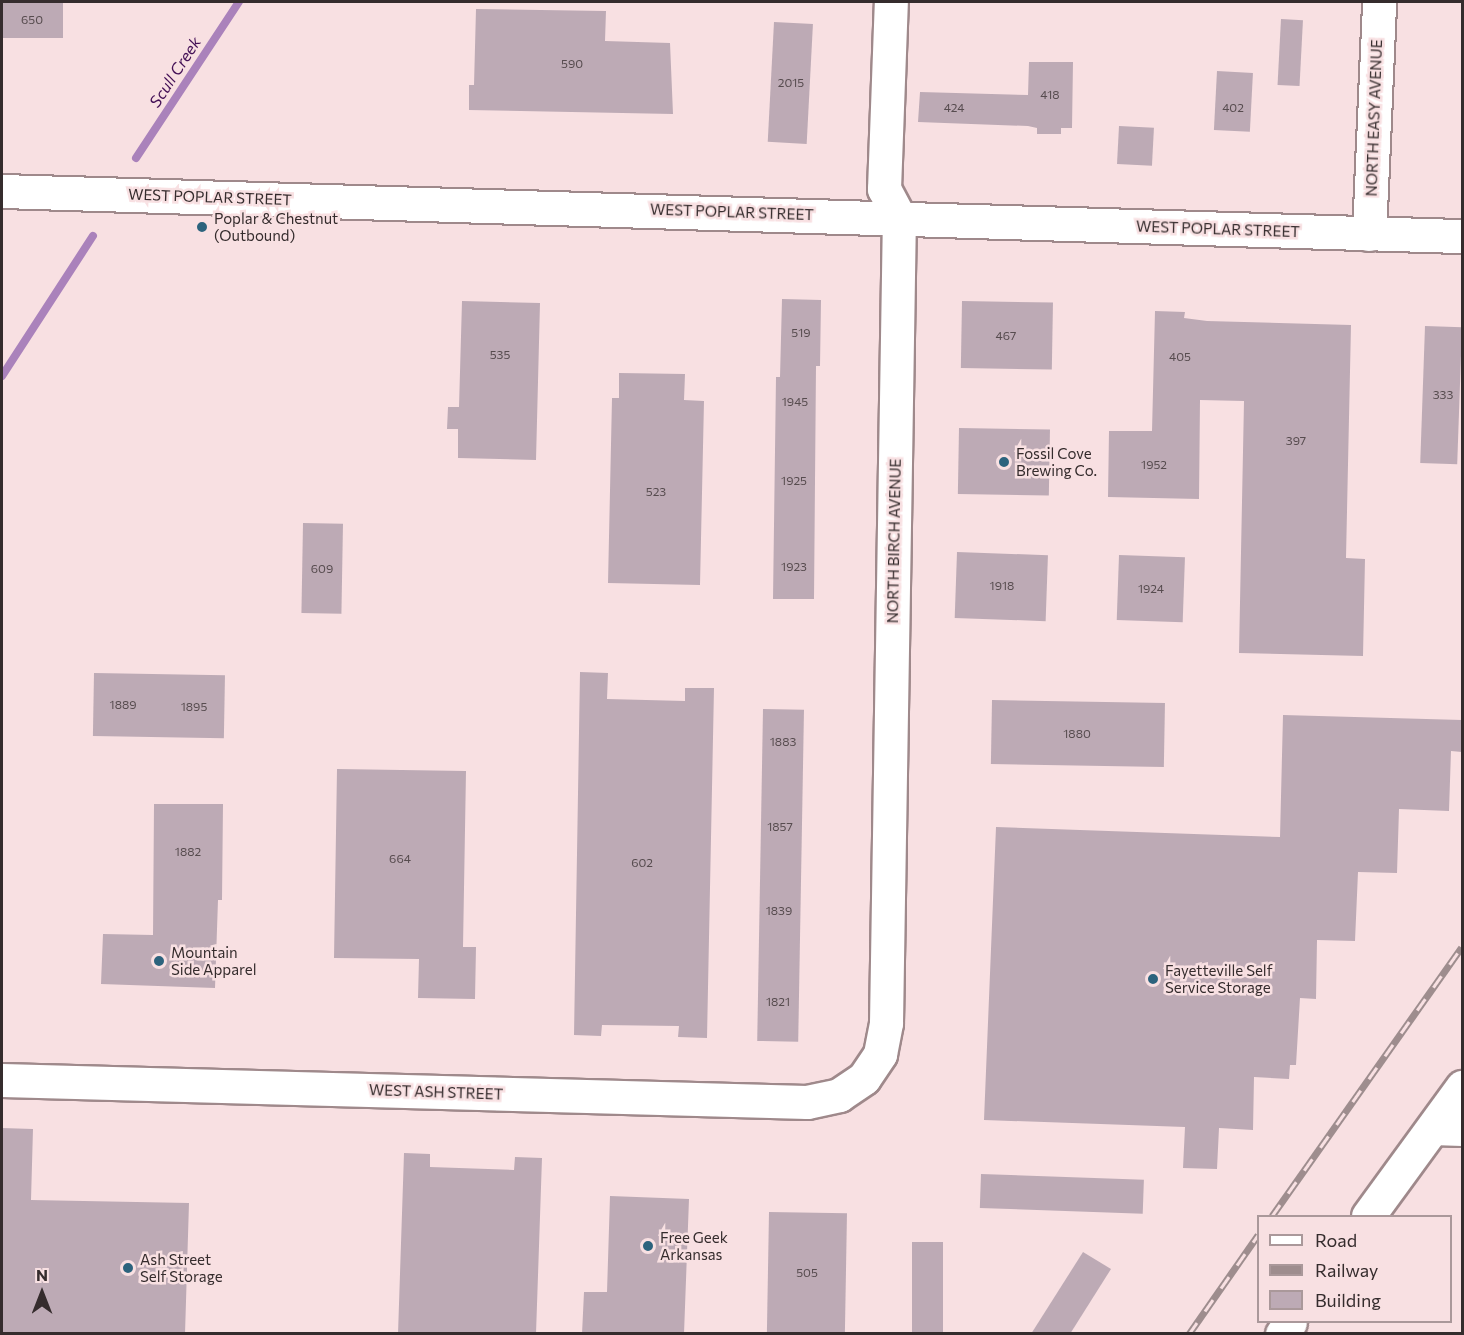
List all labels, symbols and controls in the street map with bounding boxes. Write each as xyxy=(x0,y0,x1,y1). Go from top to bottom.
house number: 650 xyxy=(21,13,43,27)
water label: Scull Creek xyxy=(145,33,205,111)
street label: NORTH EASY AVENUE xyxy=(1362,39,1386,197)
house number: 590 xyxy=(561,57,583,71)
house number: 2015 xyxy=(778,76,804,90)
house number: 418 xyxy=(1040,88,1060,102)
house number: 424 xyxy=(944,101,964,115)
house number: 402 xyxy=(1222,101,1244,115)
street label: WEST POPLAR STREET xyxy=(128,185,292,209)
street label: WEST POPLAR STREET xyxy=(650,200,814,224)
place label: Poplar & Chestnut (Outbound) xyxy=(214,209,338,244)
street label: WEST POPLAR STREET xyxy=(1136,217,1300,241)
marker: Poplar & Chestnut (Outbound) xyxy=(195,220,209,234)
house number: 519 xyxy=(791,326,811,340)
house number: 467 xyxy=(996,329,1016,343)
house number: 535 xyxy=(490,348,510,362)
house number: 405 xyxy=(1169,350,1191,364)
house number: 333 xyxy=(1433,388,1453,402)
house number: 1945 xyxy=(782,395,808,409)
house number: 397 xyxy=(1286,434,1306,448)
place label: Fossil Cove Brewing Co. xyxy=(1016,444,1097,479)
marker: Fossil Cove Brewing Co. xyxy=(997,455,1011,469)
street label: NORTH BIRCH AVENUE xyxy=(884,458,904,624)
house number: 1952 xyxy=(1141,458,1167,472)
house number: 1925 xyxy=(781,474,807,488)
house number: 523 xyxy=(646,485,666,499)
house number: 1923 xyxy=(781,560,807,574)
house number: 609 xyxy=(311,562,333,576)
house number: 1918 xyxy=(990,579,1014,593)
house number: 1924 xyxy=(1138,582,1164,596)
house number: 1889 xyxy=(110,698,136,712)
house number: 1895 xyxy=(181,700,207,714)
house number: 1880 xyxy=(1063,727,1091,741)
house number: 1883 xyxy=(770,735,796,749)
house number: 1857 xyxy=(767,820,793,834)
house number: 1882 xyxy=(175,845,201,859)
house number: 664 xyxy=(389,852,411,866)
house number: 602 xyxy=(631,856,653,870)
house number: 1839 xyxy=(766,904,792,918)
place label: Mountain Side Apparel xyxy=(171,943,256,978)
marker: Mountain Side Apparel xyxy=(152,954,166,968)
place label: Fayetteville Self Service Storage xyxy=(1165,961,1273,996)
marker: Fayetteville Self Service Storage xyxy=(1146,972,1160,986)
house number: 1821 xyxy=(766,995,790,1009)
street label: WEST ASH STREET xyxy=(369,1081,503,1103)
legend xyxy=(1257,1215,1452,1323)
place label: Free Geek Arkansas xyxy=(660,1228,728,1263)
text: Road xyxy=(1315,1229,1357,1251)
marker: Free Geek Arkansas xyxy=(641,1239,655,1253)
place label: Ash Street Self Storage xyxy=(140,1250,223,1285)
text: Railway xyxy=(1315,1259,1378,1281)
marker: Ash Street Self Storage xyxy=(121,1261,135,1275)
north arrow xyxy=(12,1263,72,1323)
text: N xyxy=(36,1265,48,1284)
house number: 505 xyxy=(796,1266,818,1280)
text: Building xyxy=(1315,1289,1381,1311)

